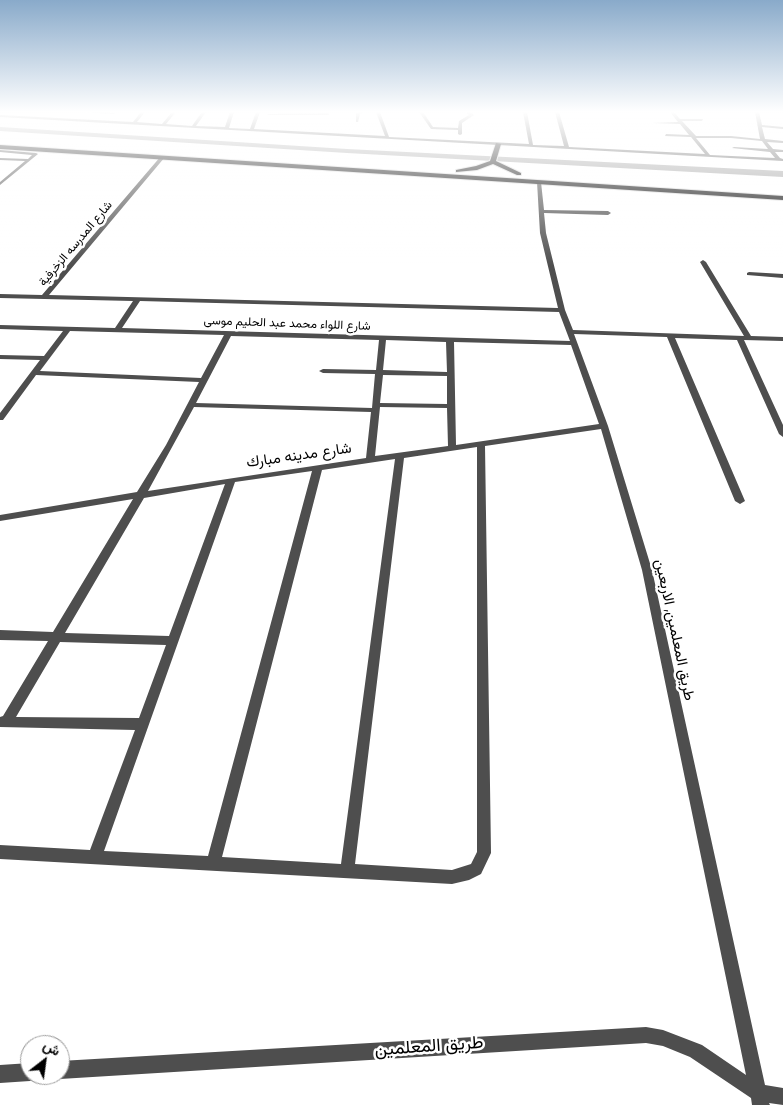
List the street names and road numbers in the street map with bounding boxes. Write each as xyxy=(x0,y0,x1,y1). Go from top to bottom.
street label: شارع المدرسه الزخرفية xyxy=(36,198,116,290)
street label: شارع اللواء محمد عبد الحليم موسى xyxy=(203,314,371,334)
street label: شارع مدينه مبارك xyxy=(245,440,353,472)
street label: طريق المعلمين, الاربعين xyxy=(650,557,698,703)
street label: طريق المعلمين xyxy=(374,1032,484,1062)

